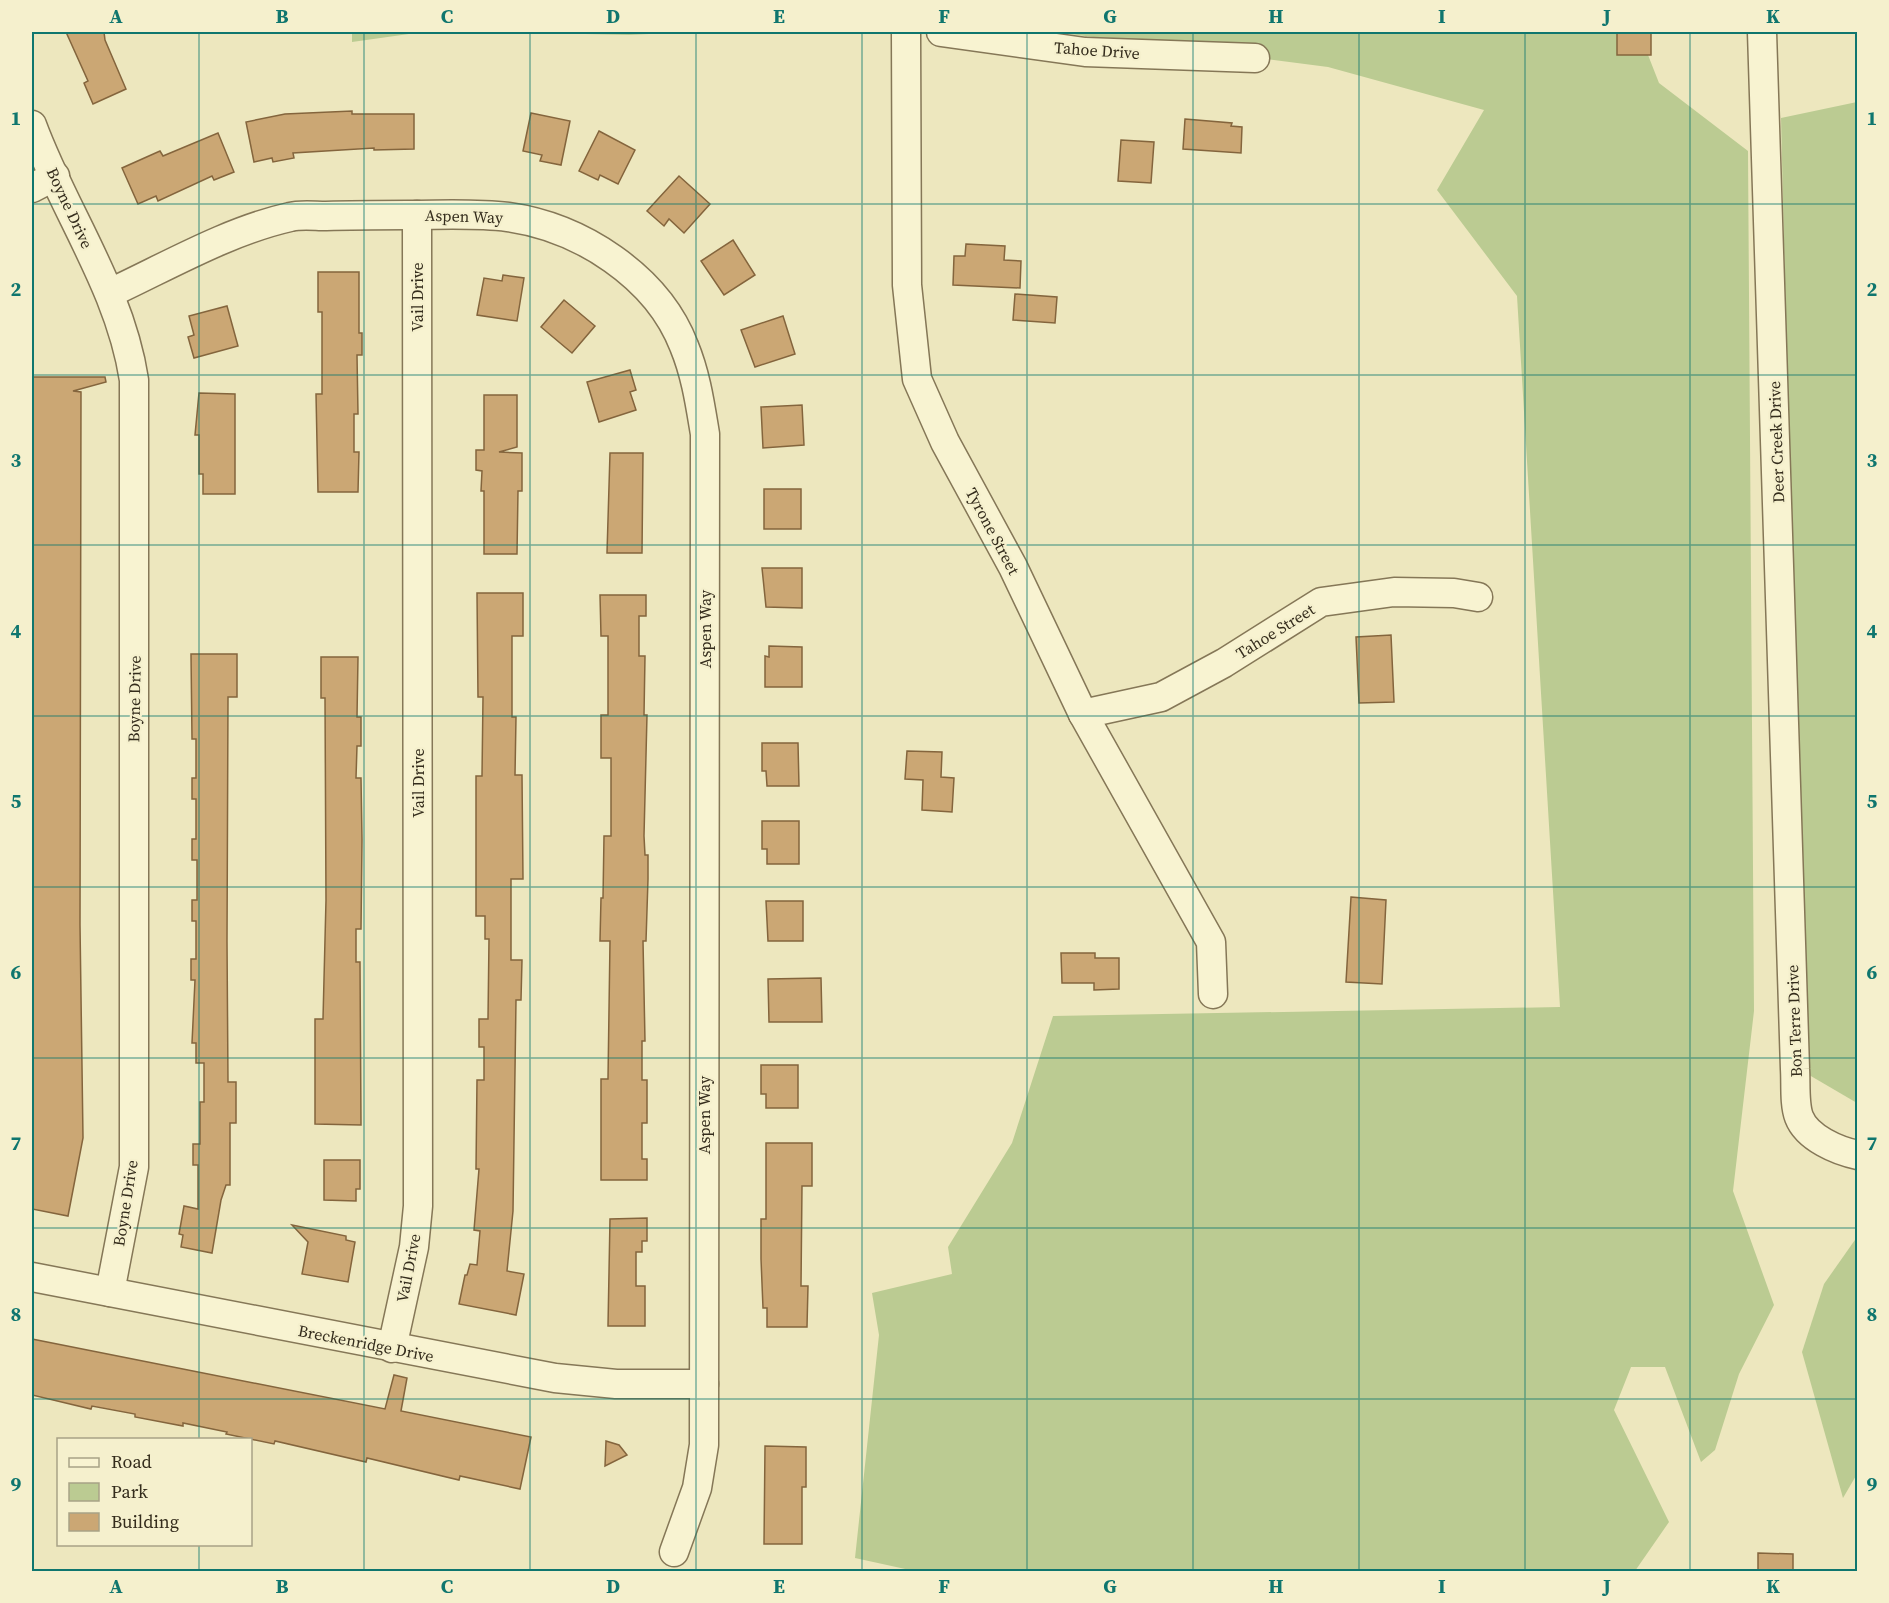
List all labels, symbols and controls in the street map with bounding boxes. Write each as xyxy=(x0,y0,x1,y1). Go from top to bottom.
text: A xyxy=(109,2,123,30)
text: B xyxy=(275,2,289,30)
text: C xyxy=(441,2,453,30)
text: D xyxy=(606,2,620,30)
text: E xyxy=(773,2,785,30)
text: F xyxy=(938,2,950,30)
text: G xyxy=(1103,2,1117,30)
text: H xyxy=(1268,2,1284,30)
text: I xyxy=(1438,2,1446,30)
text: J xyxy=(1601,2,1611,30)
text: K xyxy=(1766,2,1780,30)
street label: Tahoe Drive xyxy=(1053,36,1141,64)
text: 1 xyxy=(11,104,21,132)
text: 1 xyxy=(1867,104,1877,132)
street label: Boyne Drive xyxy=(42,164,98,252)
street label: Aspen Way xyxy=(424,204,504,228)
street label: Vail Drive xyxy=(406,262,428,332)
text: 2 xyxy=(11,275,22,303)
text: 2 xyxy=(1867,275,1878,303)
street label: Deer Creek Drive xyxy=(1763,381,1789,503)
text: 3 xyxy=(11,446,22,474)
text: 3 xyxy=(1867,446,1878,474)
street label: Tyrone Street xyxy=(961,484,1026,579)
street label: Aspen Way xyxy=(694,589,716,668)
street label: Tahoe Street xyxy=(1232,598,1319,664)
text: 4 xyxy=(11,617,22,645)
text: 4 xyxy=(1867,617,1878,645)
street label: Boyne Drive xyxy=(122,655,146,743)
street label: Vail Drive xyxy=(407,748,429,818)
text: 5 xyxy=(11,787,22,815)
text: 5 xyxy=(1867,787,1878,815)
text: 6 xyxy=(11,958,22,986)
text: 6 xyxy=(1867,958,1878,986)
street label: Bon Terre Drive xyxy=(1781,964,1807,1078)
street label: Aspen Way xyxy=(693,1075,715,1154)
text: 7 xyxy=(11,1129,22,1157)
text: 7 xyxy=(1867,1129,1878,1157)
street label: Boyne Drive xyxy=(107,1158,143,1248)
street label: Vail Drive xyxy=(391,1232,425,1304)
text: 8 xyxy=(11,1300,21,1328)
text: 8 xyxy=(1867,1300,1877,1328)
street label: Breckenridge Drive xyxy=(296,1319,436,1367)
legend xyxy=(57,1438,252,1546)
text: Road xyxy=(111,1449,152,1474)
text: 9 xyxy=(11,1470,22,1498)
text: 9 xyxy=(1867,1470,1878,1498)
text: Park xyxy=(111,1479,148,1504)
text: Building xyxy=(111,1509,179,1534)
text: A xyxy=(109,1572,123,1600)
text: B xyxy=(275,1572,289,1600)
text: C xyxy=(441,1572,453,1600)
text: D xyxy=(606,1572,620,1600)
text: E xyxy=(773,1572,785,1600)
text: F xyxy=(938,1572,950,1600)
text: G xyxy=(1103,1572,1117,1600)
text: H xyxy=(1268,1572,1284,1600)
text: I xyxy=(1438,1572,1446,1600)
text: J xyxy=(1601,1572,1611,1600)
text: K xyxy=(1766,1572,1780,1600)

